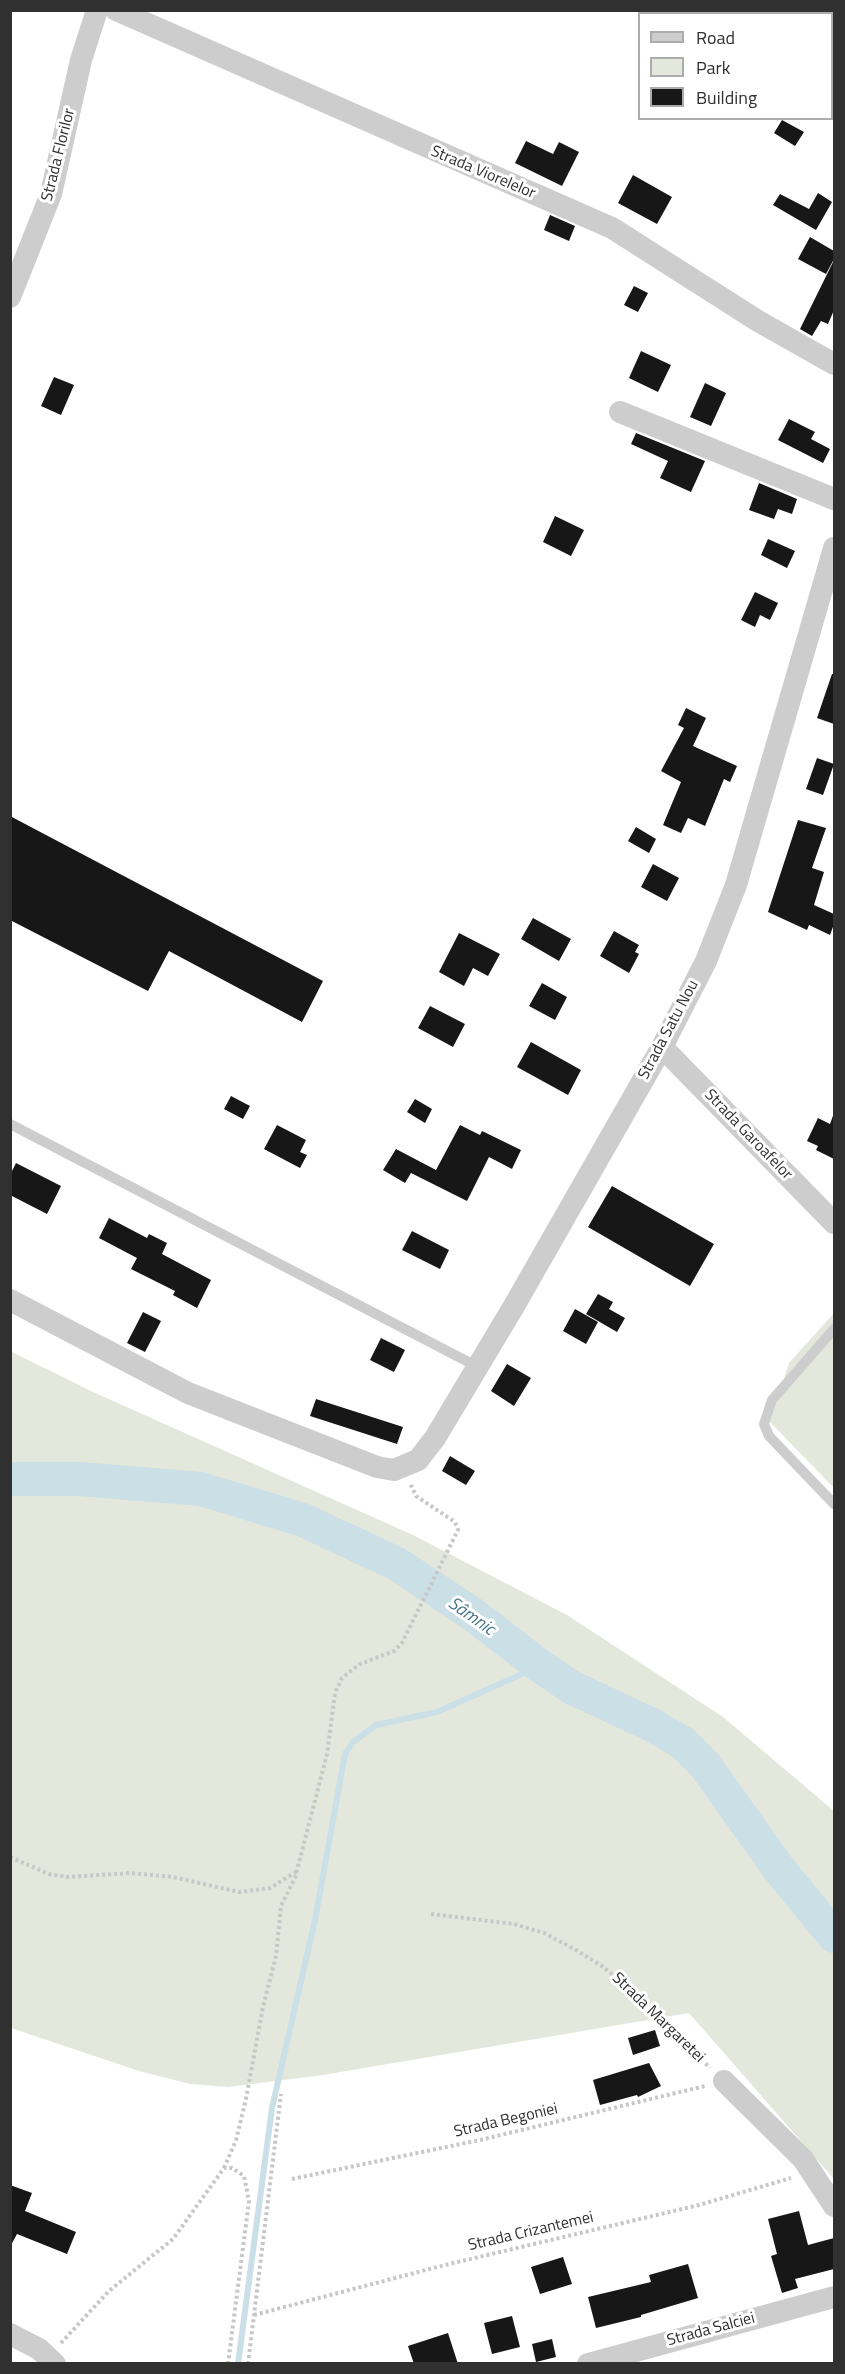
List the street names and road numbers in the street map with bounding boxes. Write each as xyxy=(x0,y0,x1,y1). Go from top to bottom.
street label: Strada Florilor xyxy=(38,107,80,203)
street label: Strada Viorelelor xyxy=(428,142,538,204)
street label: Strada Satu Nou xyxy=(635,977,703,1083)
street label: Strada Garoafelor xyxy=(700,1086,796,1184)
street label: Strada Margaretei xyxy=(608,1969,708,2067)
street label: Strada Begoniei xyxy=(452,2100,560,2142)
street label: Strada Crizantemei xyxy=(467,2208,595,2256)
street label: Strada Salciei xyxy=(665,2309,757,2351)

